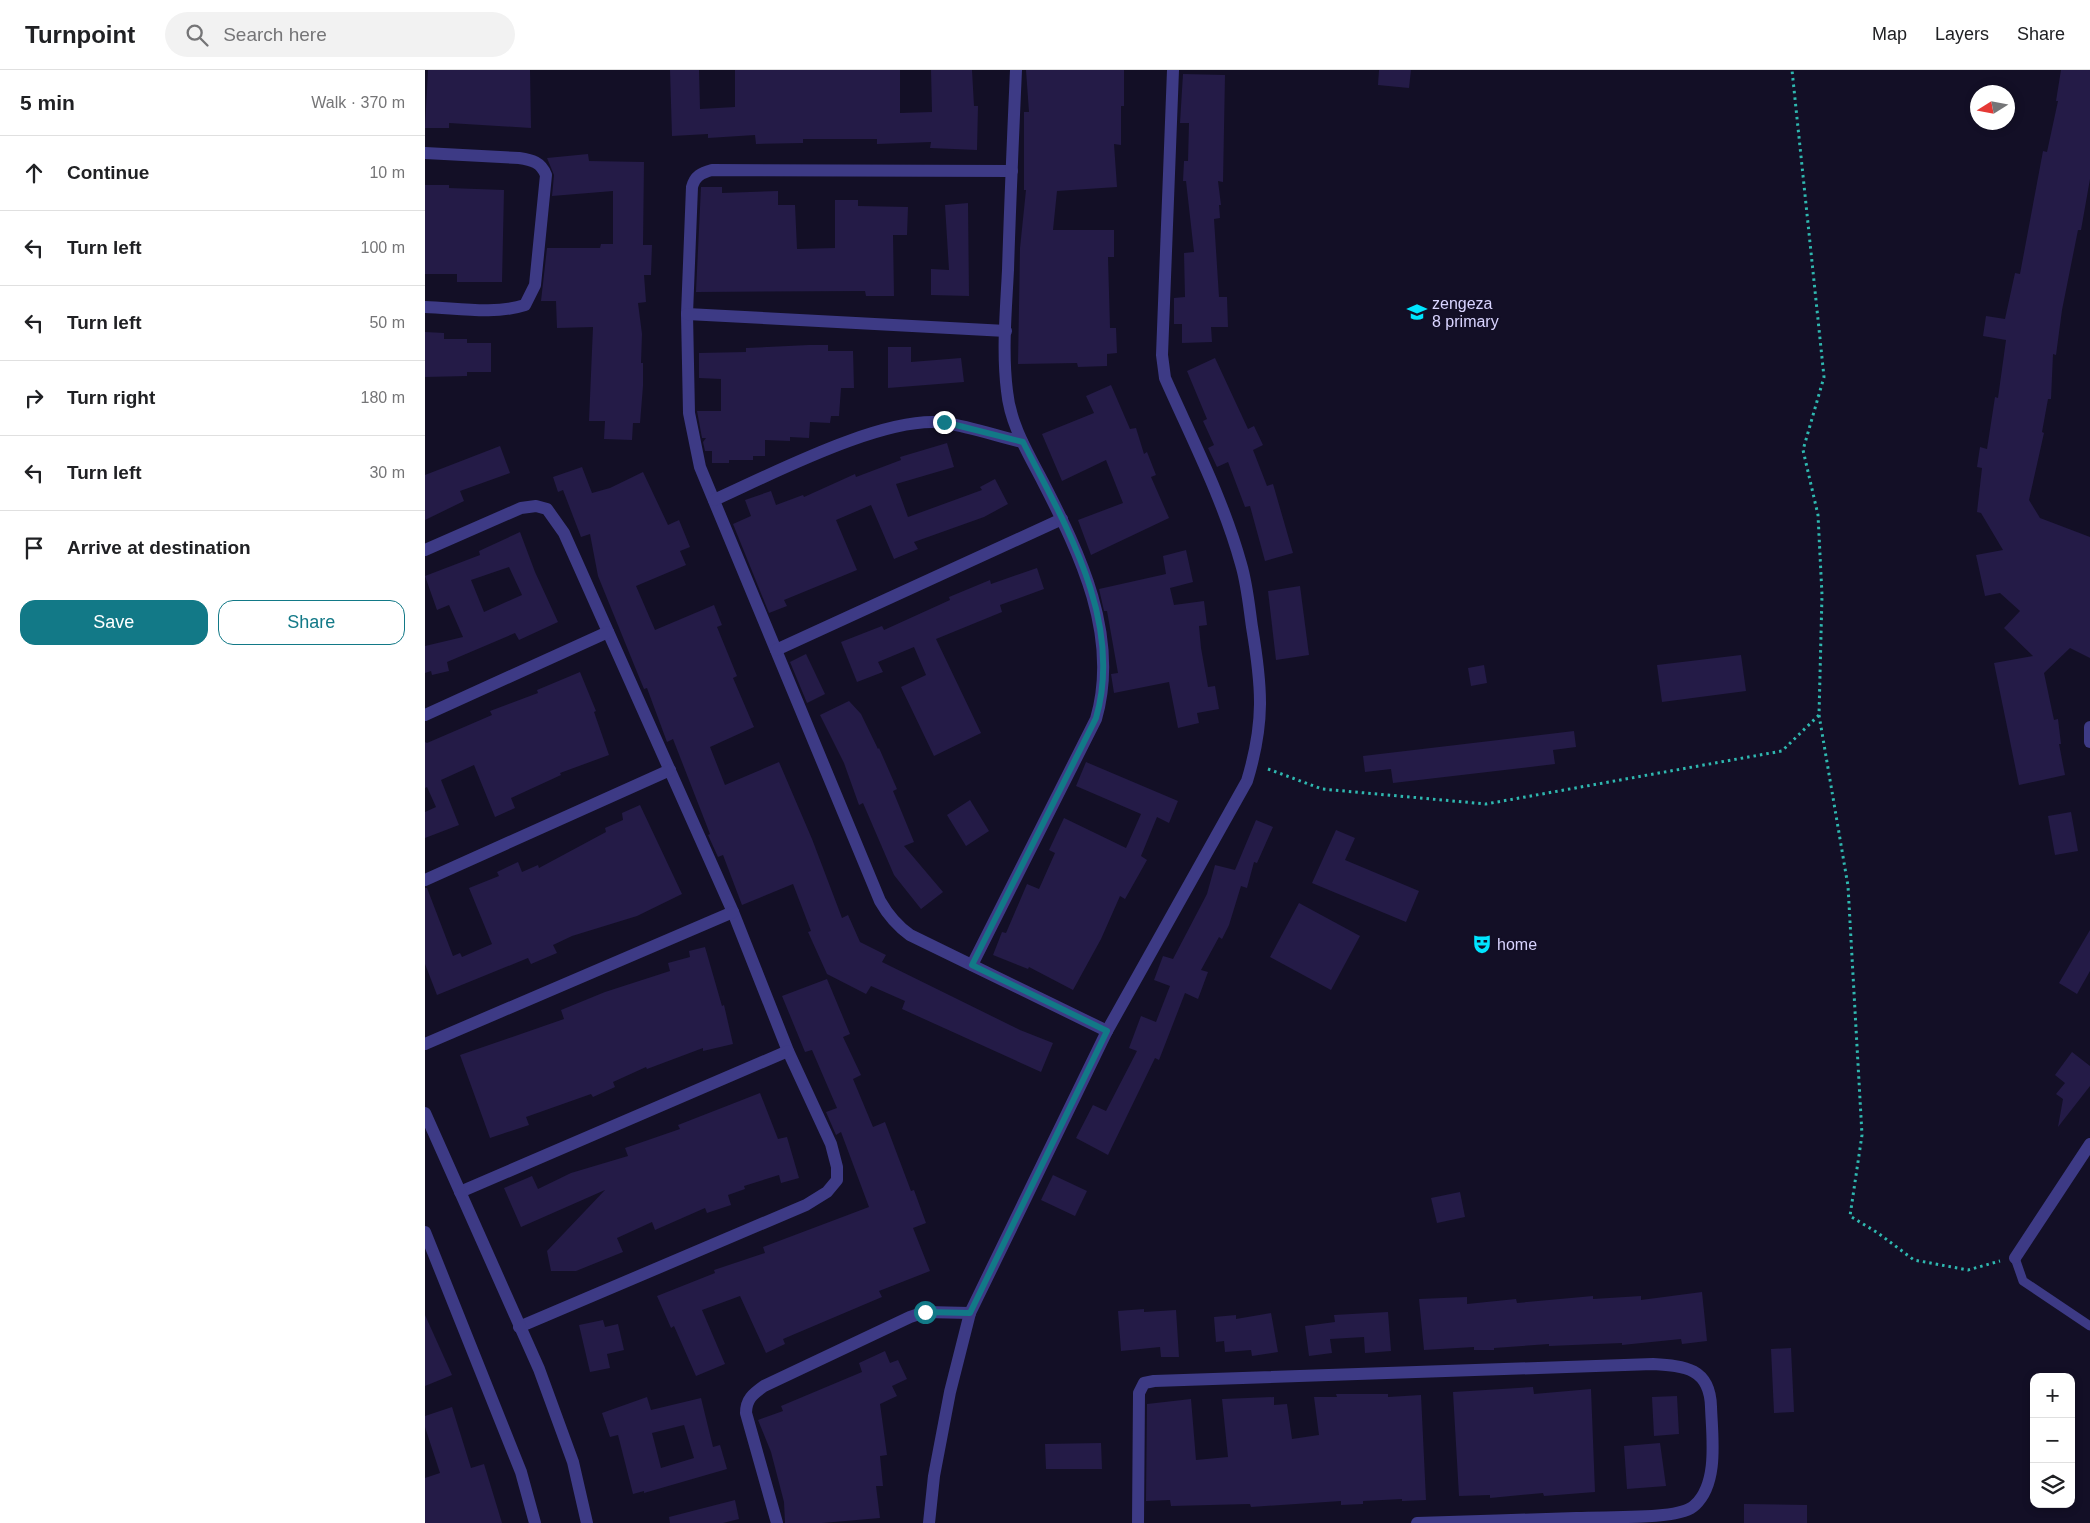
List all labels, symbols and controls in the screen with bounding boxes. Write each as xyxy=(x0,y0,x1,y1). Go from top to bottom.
search box xyxy=(165,12,515,57)
text: Turnpoint xyxy=(25,21,135,48)
icon: search xyxy=(183,21,211,49)
text: Search here xyxy=(223,24,327,45)
text: Map xyxy=(1872,24,1907,44)
text: Layers xyxy=(1935,24,1989,44)
text: Share xyxy=(2017,24,2065,44)
north arrow xyxy=(1970,85,2015,130)
text: 5 min xyxy=(20,91,75,114)
text: Walk · 370 m xyxy=(311,94,405,111)
icon: ahead xyxy=(20,159,48,187)
text: Continue xyxy=(67,162,149,183)
text: 10 m xyxy=(369,164,405,181)
icon: left xyxy=(20,234,48,262)
text: Turn left xyxy=(67,237,142,258)
text: 100 m xyxy=(361,239,405,256)
place label: zengeza 8 primary xyxy=(1432,295,1499,330)
school or university icon: zengeza 8 primary xyxy=(1406,301,1428,323)
icon: left xyxy=(20,309,48,337)
text: Turn left xyxy=(67,312,142,333)
text: 50 m xyxy=(369,314,405,331)
icon: right xyxy=(20,384,48,412)
text: Turn right xyxy=(67,387,155,408)
text: 180 m xyxy=(361,389,405,406)
route end xyxy=(933,411,956,434)
icon: left xyxy=(20,459,48,487)
text: Turn left xyxy=(67,462,142,483)
text: 30 m xyxy=(369,464,405,481)
icon: arrive xyxy=(20,534,48,562)
text: Arrive at destination xyxy=(67,537,251,558)
button: Save xyxy=(20,600,208,645)
button: Share xyxy=(218,600,405,645)
theatre icon: home xyxy=(1471,933,1493,955)
place label: home xyxy=(1497,936,1537,953)
route start xyxy=(914,1301,937,1324)
map controls xyxy=(2030,1373,2075,1508)
button: + xyxy=(2030,1373,2075,1418)
button: − xyxy=(2030,1418,2075,1463)
button: layers xyxy=(2030,1463,2075,1508)

